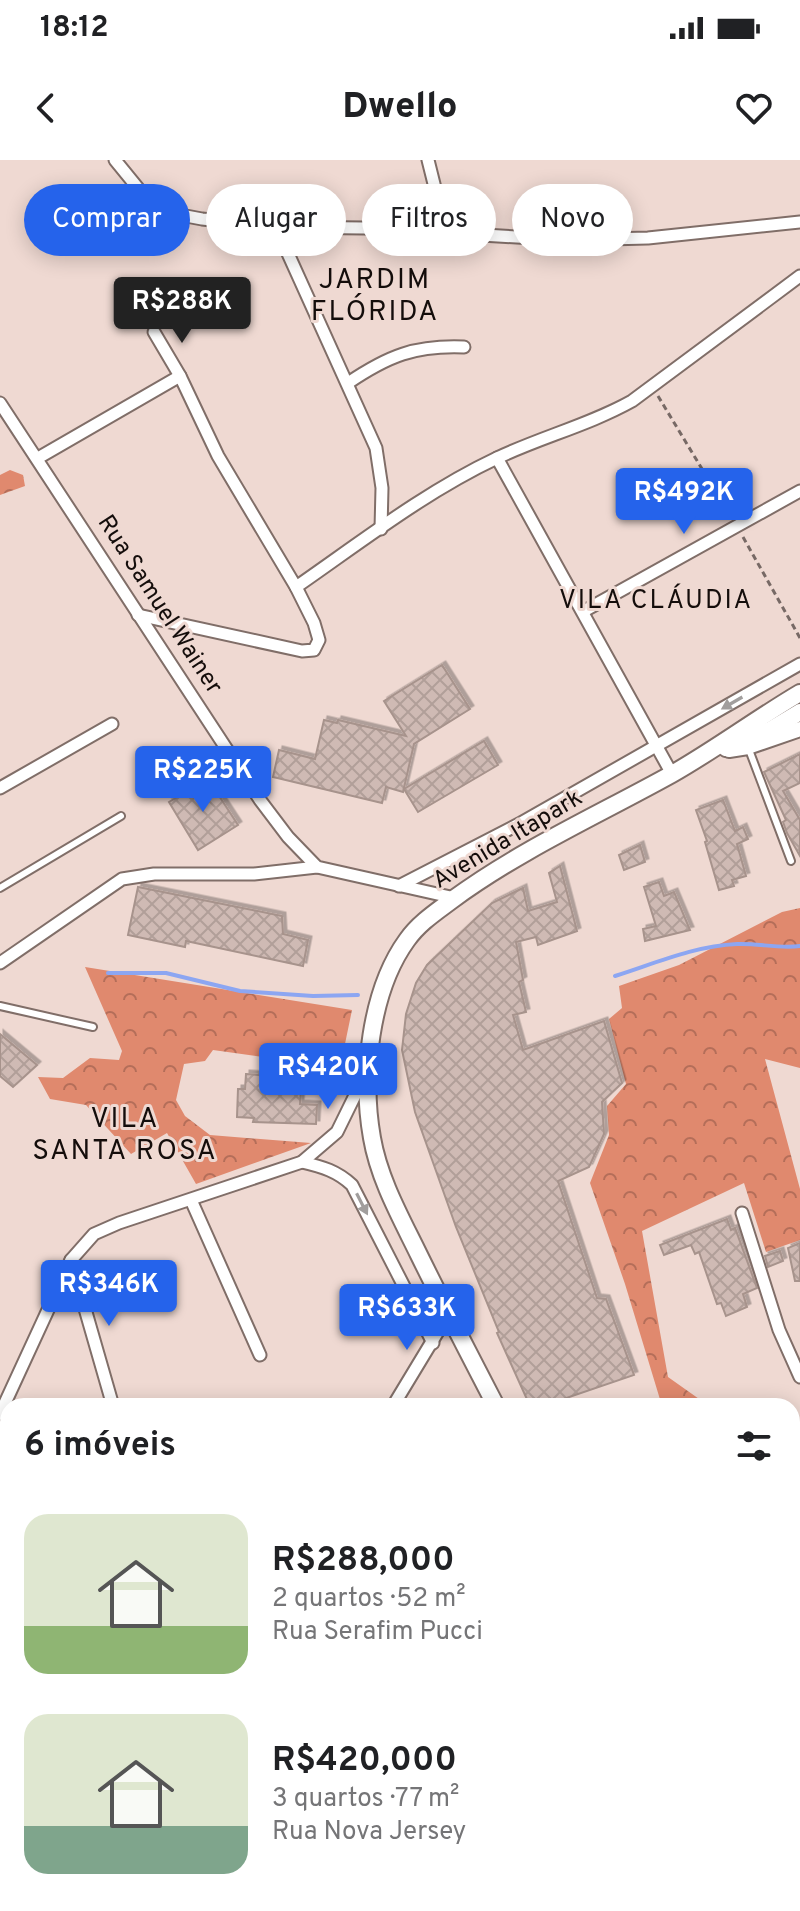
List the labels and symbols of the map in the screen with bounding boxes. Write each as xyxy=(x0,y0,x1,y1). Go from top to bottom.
district label: JARDIM FLÓRIDA xyxy=(311,263,439,331)
pin: R$288K xyxy=(117,277,247,345)
pin: R$492K xyxy=(619,468,749,536)
street label: Rua Samuel Wainer xyxy=(90,510,228,700)
district label: VILA CLÁUDIA xyxy=(559,583,753,618)
one-way arrow xyxy=(721,696,743,710)
pin: R$225K xyxy=(138,746,268,814)
street label: Avenida Itapark xyxy=(428,784,588,896)
pin: R$420K xyxy=(263,1043,393,1111)
district label: VILA SANTA ROSA xyxy=(32,1102,218,1170)
one-way arrow xyxy=(355,1193,369,1216)
pin: R$346K xyxy=(44,1260,174,1328)
pin: R$633K xyxy=(342,1284,472,1352)

